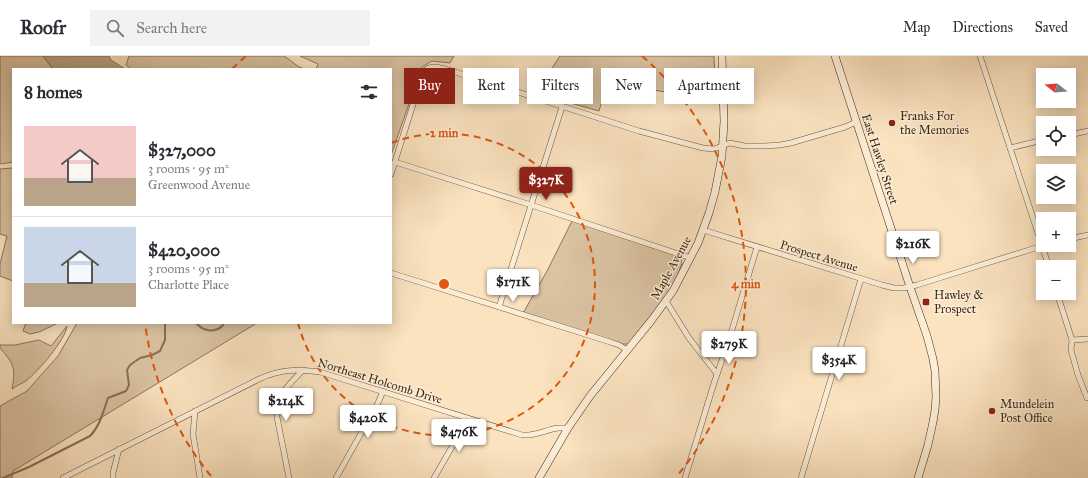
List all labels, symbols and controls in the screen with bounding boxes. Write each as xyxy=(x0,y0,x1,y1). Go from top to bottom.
search box xyxy=(90,10,370,46)
text: Roofr xyxy=(20,16,66,39)
icon: search xyxy=(104,17,126,39)
text: Search here xyxy=(136,19,207,37)
text: Map xyxy=(903,19,930,36)
text: Directions xyxy=(952,19,1013,36)
text: Saved xyxy=(1035,19,1068,36)
chip: Buy xyxy=(404,68,455,104)
chip: Rent xyxy=(463,68,519,104)
chip: Filters xyxy=(527,68,593,104)
chip: New xyxy=(601,68,656,104)
chip: Apartment xyxy=(664,68,754,104)
north arrow xyxy=(1036,68,1076,108)
map controls xyxy=(1036,68,1076,300)
icon: filters xyxy=(358,81,380,103)
text: 8 homes xyxy=(24,82,82,103)
place label: Franks For the Memories xyxy=(900,109,969,137)
street label: East Hawley Street xyxy=(859,112,901,207)
button: locate xyxy=(1036,116,1076,156)
marker: Franks For the Memories xyxy=(887,118,897,128)
text: 2 min xyxy=(430,126,459,140)
text: $327,000 xyxy=(148,140,216,161)
icon: home xyxy=(56,142,104,190)
text: 3 rooms · 95 m² xyxy=(148,161,229,177)
button: layers xyxy=(1036,164,1076,204)
pin: $327K xyxy=(518,167,574,201)
text: $327K xyxy=(528,172,564,188)
text: Greenwood Avenue xyxy=(148,177,250,193)
button: + xyxy=(1036,212,1076,252)
pin: $216K xyxy=(885,231,941,265)
street label: Maple Avenue xyxy=(648,234,694,302)
text: $216K xyxy=(895,236,931,252)
street label: Prospect Avenue xyxy=(778,238,860,274)
text: $420,000 xyxy=(148,240,220,261)
icon: home xyxy=(56,243,104,291)
button: − xyxy=(1036,260,1076,300)
text: 3 rooms · 95 m² xyxy=(148,261,229,277)
pin: $171K xyxy=(485,269,541,303)
text: $171K xyxy=(496,274,530,290)
text: Charlotte Place xyxy=(148,277,229,293)
centre of rings xyxy=(437,277,451,291)
text: 4 min xyxy=(731,277,761,292)
place label: Hawley & Prospect xyxy=(934,288,984,316)
marker: Hawley & Prospect xyxy=(921,297,931,307)
pin: $279K xyxy=(701,331,757,365)
text: $279K xyxy=(710,336,748,352)
pin: $354K xyxy=(811,347,867,381)
text: $354K xyxy=(821,352,857,368)
street label: Northeast Holcomb Drive xyxy=(316,355,444,407)
pin: $214K xyxy=(258,388,314,422)
text: $214K xyxy=(268,393,304,409)
place label: Mundelein Post Office xyxy=(1000,397,1055,425)
pin: $420K xyxy=(340,405,396,439)
marker: Mundelein Post Office xyxy=(987,406,997,416)
text: $420K xyxy=(349,410,387,426)
pin: $476K xyxy=(431,419,487,453)
text: $476K xyxy=(440,424,478,440)

